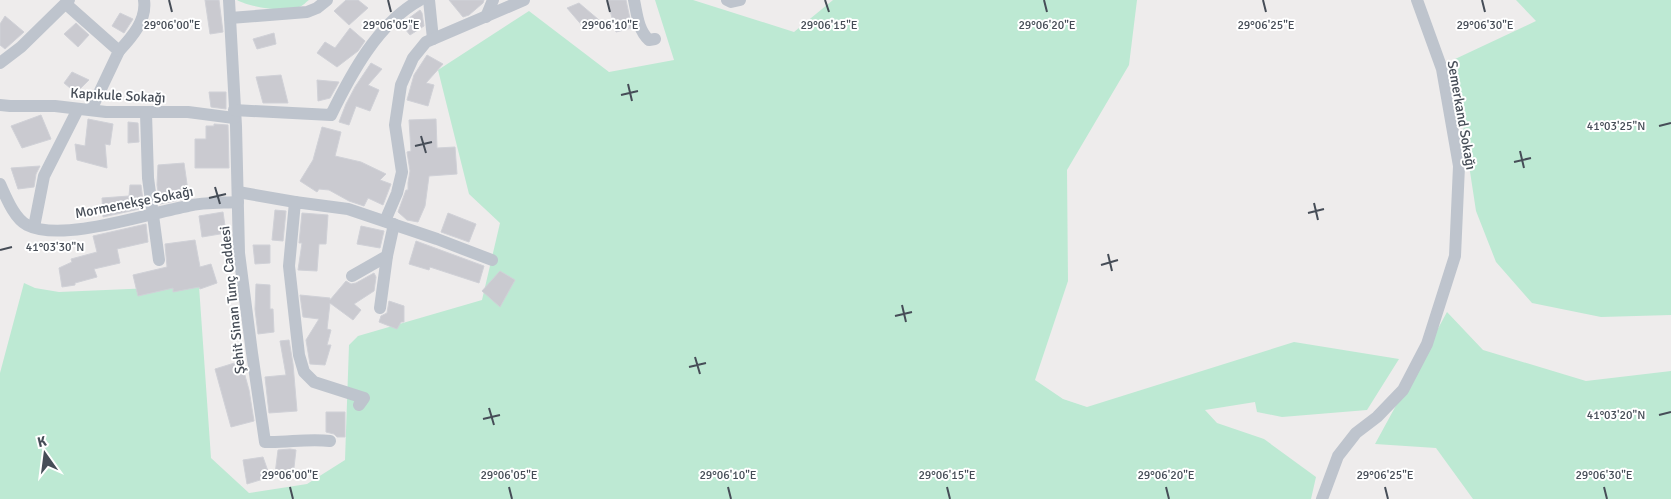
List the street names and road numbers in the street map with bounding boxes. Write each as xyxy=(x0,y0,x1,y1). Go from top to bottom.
street label: Semerkand Sokağı xyxy=(1444,59,1479,171)
street label: Kapıkule Sokağı xyxy=(70,85,166,106)
street label: Mormenekşe Sokağı xyxy=(74,183,195,222)
street label: Şehit Sinan Tunç Caddesi xyxy=(216,225,249,375)

